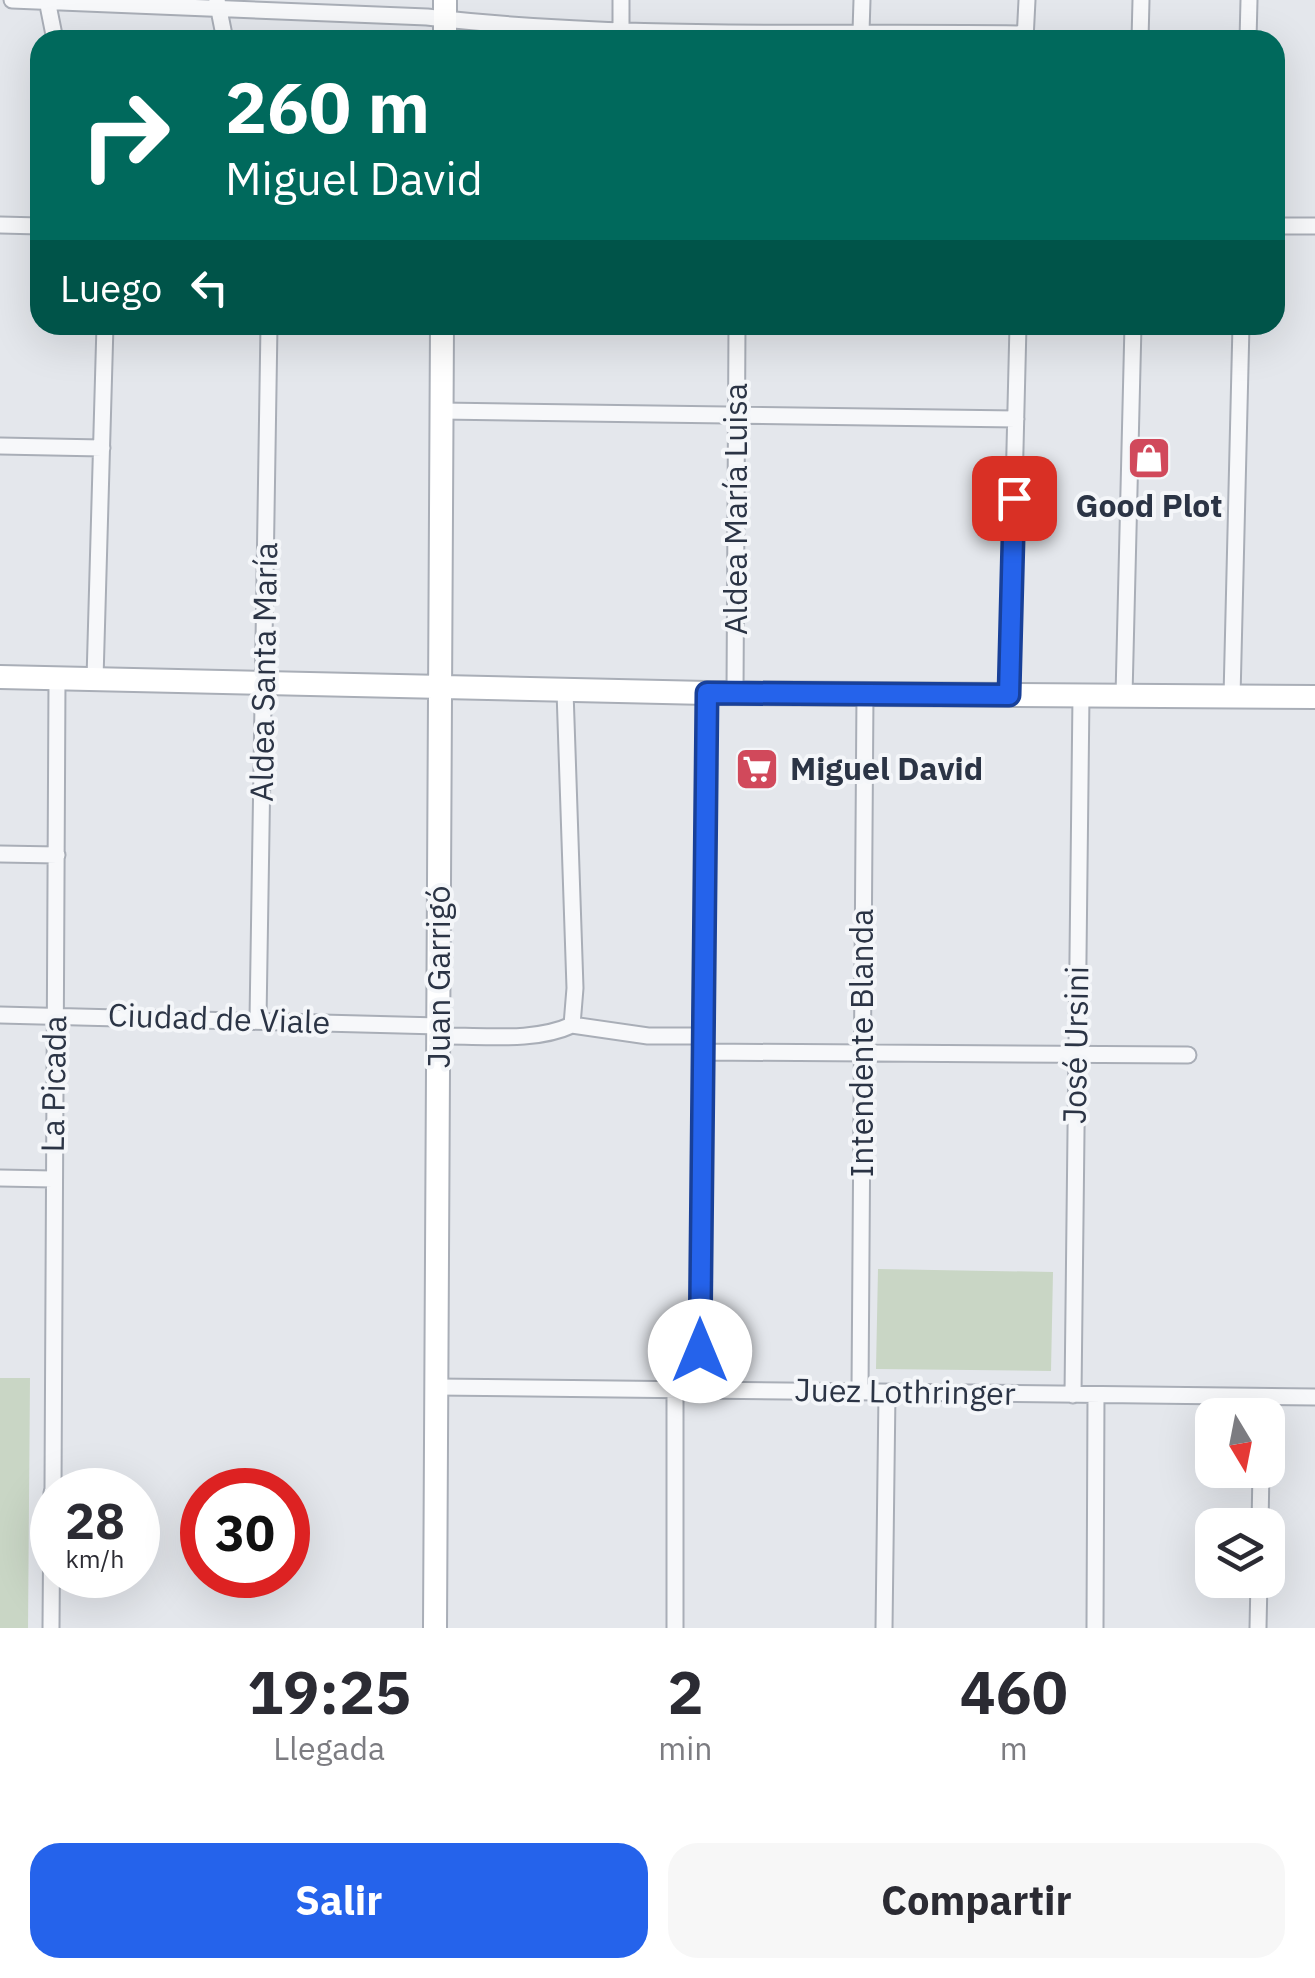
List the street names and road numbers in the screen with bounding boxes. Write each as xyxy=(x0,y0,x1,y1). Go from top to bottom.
street label: Aldea María Luisa xyxy=(714,383,756,635)
street label: Aldea Santa María xyxy=(240,542,286,802)
street label: Juan Garrigó xyxy=(417,886,459,1068)
street label: Intendente Blanda xyxy=(840,909,882,1177)
street label: José Ursini xyxy=(1053,966,1097,1124)
street label: Ciudad de Viale xyxy=(107,993,331,1043)
street label: La Picada xyxy=(31,1015,75,1153)
street label: Juez Lothringer xyxy=(794,1368,1016,1414)

